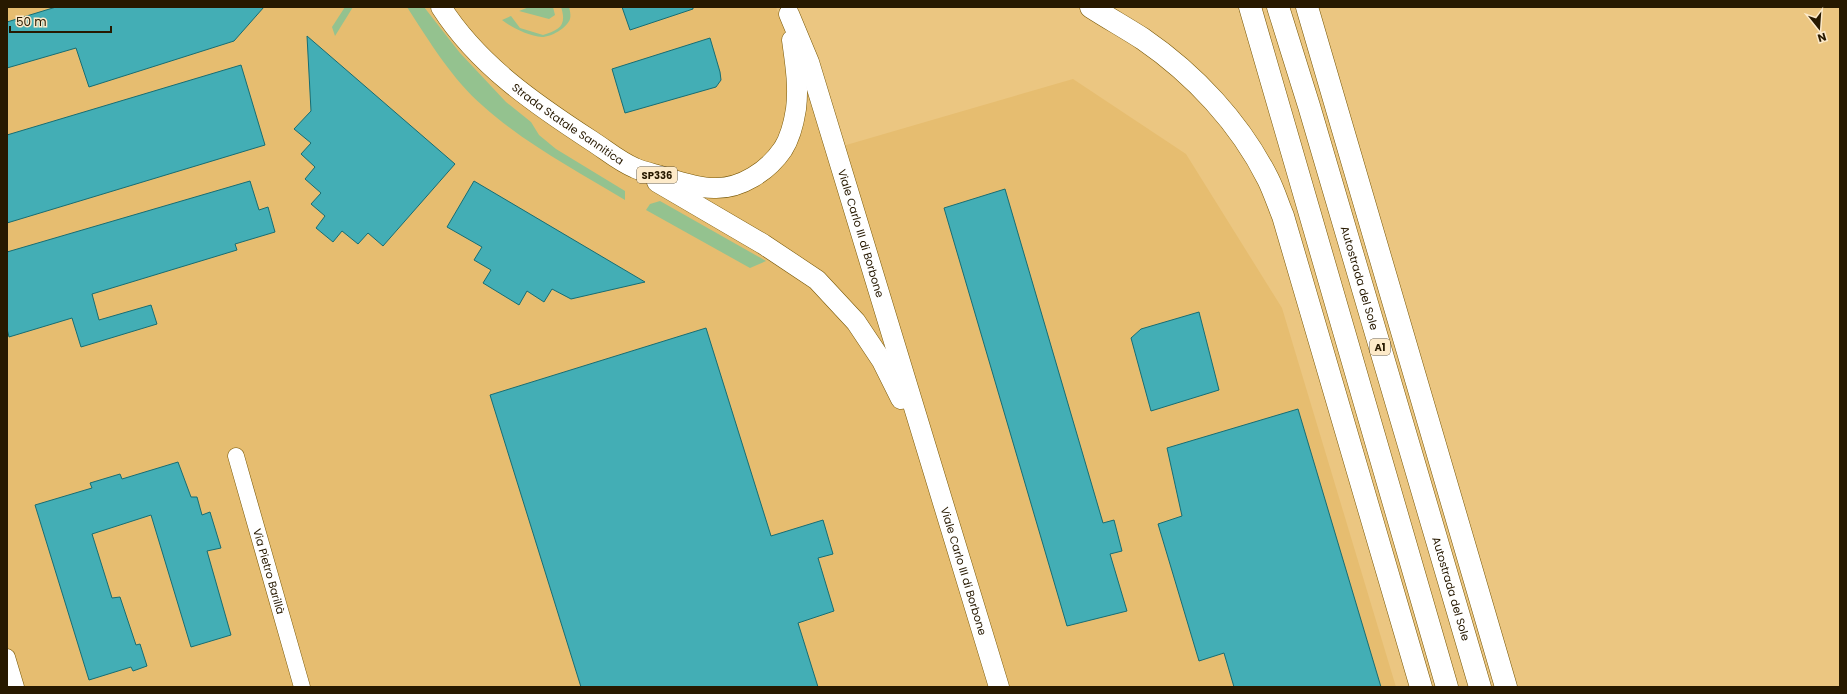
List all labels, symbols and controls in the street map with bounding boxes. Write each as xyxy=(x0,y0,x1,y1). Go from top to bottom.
scale bar xyxy=(10,8,111,34)
north arrow xyxy=(1799,8,1839,48)
text: 50 m xyxy=(16,13,47,30)
text: N xyxy=(1816,29,1828,46)
street label: Strada Statale Sannitica xyxy=(508,79,627,169)
road number: SP336 xyxy=(637,167,677,183)
street label: Viale Carlo III di Borbone xyxy=(834,167,888,300)
street label: Autostrada del Sole xyxy=(1337,224,1383,332)
road number: A1 xyxy=(1370,339,1390,355)
street label: Viale Carlo III di Borbone xyxy=(937,505,991,637)
street label: Via Pietro Barillà xyxy=(249,527,289,616)
street label: Autostrada del Sole xyxy=(1428,535,1474,643)

